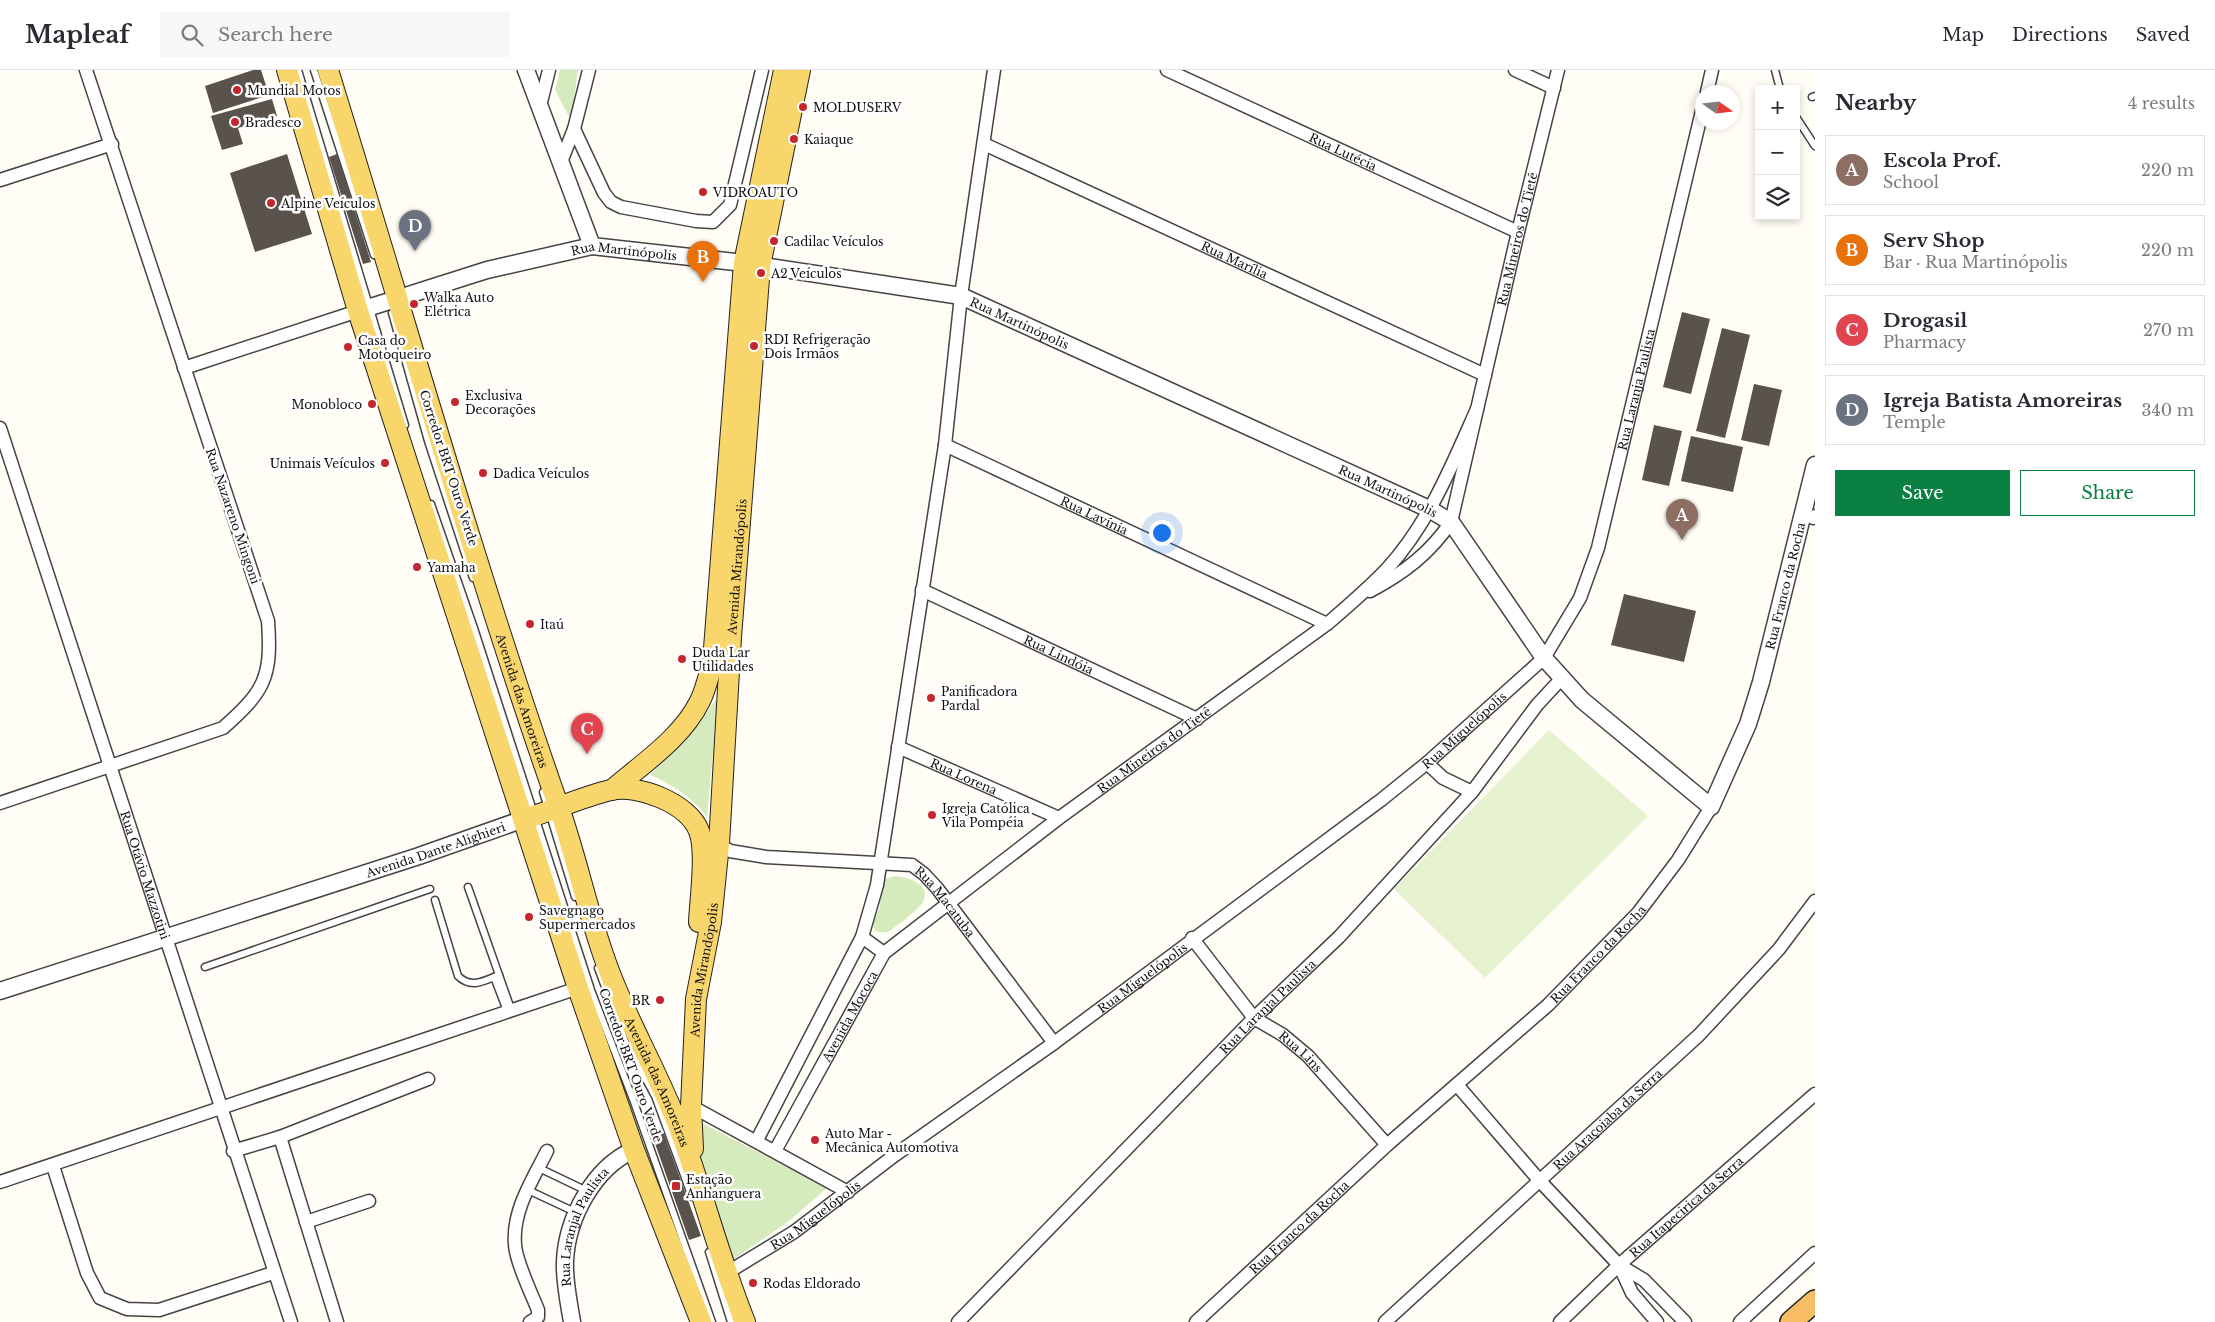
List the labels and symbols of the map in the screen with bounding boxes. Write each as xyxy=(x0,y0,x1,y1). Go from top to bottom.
place label: Mundial Motos xyxy=(247,83,341,98)
marker: Mundial Motos xyxy=(231,84,243,96)
north arrow xyxy=(1695,85,1740,130)
place label: MOLDUSERV xyxy=(813,100,902,115)
marker: MOLDUSERV xyxy=(797,101,809,113)
place label: Bradesco xyxy=(245,115,301,130)
marker: Bradesco xyxy=(229,116,241,128)
street label: Rua Lutécia xyxy=(1307,129,1380,174)
place label: Kaiaque xyxy=(804,132,854,147)
marker: Kaiaque xyxy=(788,133,800,145)
street label: Rua Mineiros do Tietê xyxy=(1494,171,1540,307)
place label: VIDROAUTO xyxy=(712,185,798,200)
marker: VIDROAUTO xyxy=(697,186,709,198)
place label: Alpine Veículos xyxy=(280,196,376,211)
marker: Alpine Veículos xyxy=(265,197,277,209)
pin: D xyxy=(399,210,431,251)
place label: Cadilac Veículos xyxy=(784,234,883,249)
marker: Cadilac Veículos xyxy=(768,235,780,247)
street label: Rua Martinópolis xyxy=(569,238,678,263)
street label: Rua Marília xyxy=(1199,238,1271,282)
pin: B xyxy=(687,241,719,282)
place label: A2 Veículos xyxy=(770,266,842,281)
marker: A2 Veículos xyxy=(755,267,767,279)
place label: Walka Auto Elétrica xyxy=(423,290,494,319)
street label: Rua Martinópolis xyxy=(968,294,1072,352)
marker: Walka Auto Elétrica xyxy=(408,298,420,310)
street label: Rua Laranja Paulista xyxy=(1614,327,1658,452)
place label: RDI Refrigeração Dois Irmãos xyxy=(764,332,871,361)
place label: Casa do Motoqueiro xyxy=(358,333,431,362)
marker: RDI Refrigeração Dois Irmãos xyxy=(748,340,760,352)
marker: Casa do Motoqueiro xyxy=(342,341,354,353)
street label: Corredor BRT Ouro Verde xyxy=(417,388,481,548)
place label: Exclusiva Decorações xyxy=(465,388,536,417)
marker: Exclusiva Decorações xyxy=(449,396,461,408)
place label: Monobloco xyxy=(291,397,362,412)
marker: Monobloco xyxy=(366,398,378,410)
street label: Rua Nazareno Mingoni xyxy=(203,446,263,586)
place label: Unimais Veículos xyxy=(270,456,375,471)
marker: Unimais Veículos xyxy=(379,457,391,469)
street label: Rua Martinópolis xyxy=(1336,461,1440,520)
place label: Dadica Veículos xyxy=(493,466,589,481)
marker: Dadica Veículos xyxy=(477,467,489,479)
street label: Rua Lavínia xyxy=(1058,493,1131,537)
street label: Avenida Mirandópolis xyxy=(724,498,749,636)
pin: A xyxy=(1666,499,1698,540)
your location xyxy=(1149,520,1175,546)
street label: Rua Franco da Rocha xyxy=(1762,521,1808,651)
place label: Yamaha xyxy=(426,560,476,575)
marker: Yamaha xyxy=(411,561,423,573)
place label: Itaú xyxy=(540,617,564,632)
marker: Itaú xyxy=(524,618,536,630)
street label: Avenida das Amoreiras xyxy=(493,631,552,770)
street label: Rua Lindóia xyxy=(1021,631,1096,677)
place label: Duda Lar Utilidades xyxy=(692,645,754,674)
marker: Duda Lar Utilidades xyxy=(676,653,688,665)
place label: Panificadora Pardal xyxy=(941,684,1018,713)
street label: Rua Miguelópolis xyxy=(1419,688,1509,772)
marker: Panificadora Pardal xyxy=(925,692,937,704)
street label: Rua Mineiros do Tietê xyxy=(1094,703,1214,796)
pin: C xyxy=(571,713,603,754)
street label: Rua Lorena xyxy=(928,755,1000,797)
place label: Igreja Católica Vila Pompéia xyxy=(941,801,1030,830)
street label: Rua Otávio Mazzotini xyxy=(118,809,173,941)
marker: Igreja Católica Vila Pompéia xyxy=(926,809,938,821)
street label: Avenida Dante Alighieri xyxy=(363,819,507,880)
street label: Rua Macatuba xyxy=(912,863,979,940)
street label: Avenida Mirandópolis xyxy=(687,902,720,1039)
street label: Rua Franco da Rocha xyxy=(1547,902,1649,1006)
place label: Savegnago Supermercados xyxy=(539,903,635,932)
marker: Savegnago Supermercados xyxy=(523,911,535,923)
street label: Rua Miguelópolis xyxy=(1094,939,1190,1016)
street label: Rua Laranjal Paulista xyxy=(1216,956,1319,1057)
street label: Avenida Mococa xyxy=(818,968,880,1065)
street label: Corredor BRT Ouro Verde xyxy=(596,986,666,1144)
place label: BR xyxy=(631,993,651,1008)
marker: BR xyxy=(654,994,666,1006)
street label: Avenida das Amoreiras xyxy=(622,1014,693,1149)
street label: Rua Lins xyxy=(1276,1027,1326,1075)
street label: Rua Araçoiaba da Serra xyxy=(1550,1065,1665,1173)
place label: Auto Mar - Mecânica Automotiva xyxy=(824,1126,959,1155)
marker: Auto Mar - Mecânica Automotiva xyxy=(809,1134,821,1146)
street label: Rua Itapecirica da Serra xyxy=(1626,1153,1746,1260)
street label: Rua Laranjal Paulista xyxy=(557,1164,612,1288)
place label: Estação Anhanguera xyxy=(685,1172,762,1201)
street label: Rua Miguelópolis xyxy=(767,1177,863,1252)
street label: Rua Franco da Rocha xyxy=(1246,1177,1352,1277)
marker: Estação Anhanguera xyxy=(670,1180,682,1192)
place label: Rodas Eldorado xyxy=(763,1276,861,1291)
marker: Rodas Eldorado xyxy=(747,1277,759,1289)

